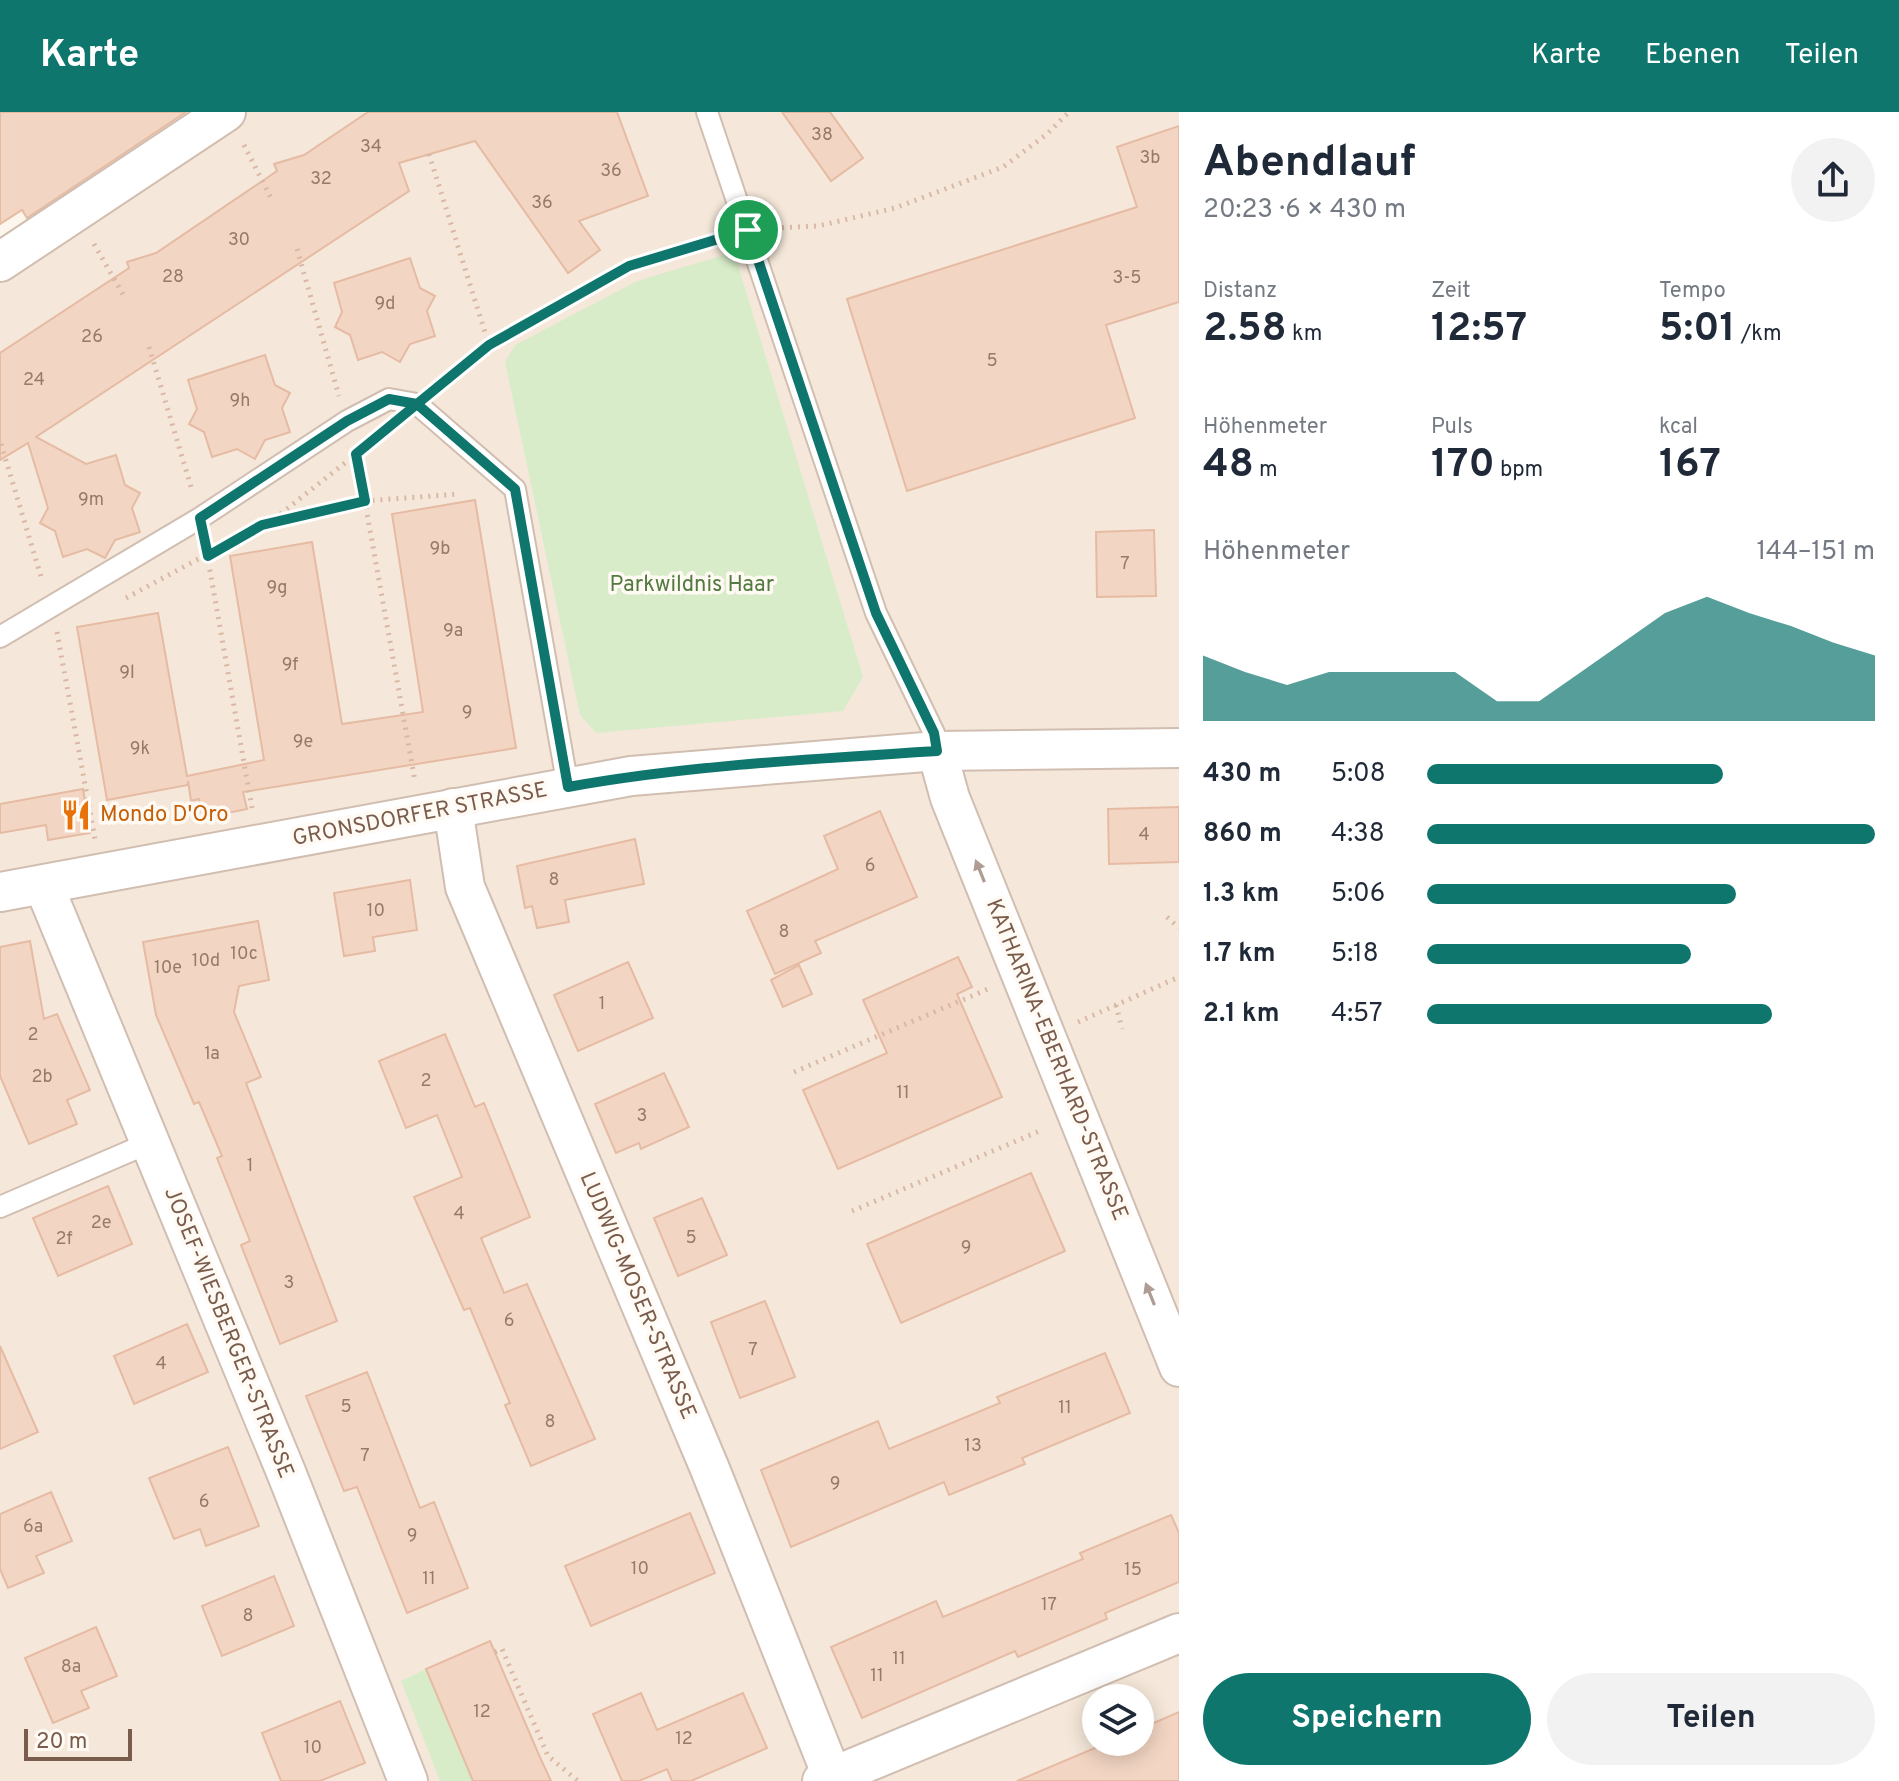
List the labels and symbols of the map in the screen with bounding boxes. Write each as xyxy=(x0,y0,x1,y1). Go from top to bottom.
house number: 38 xyxy=(811,124,833,147)
house number: 34 xyxy=(360,136,382,159)
house number: 3b xyxy=(1140,147,1160,170)
house number: 36 xyxy=(600,160,622,183)
house number: 32 xyxy=(310,168,332,191)
house number: 36 xyxy=(531,192,553,215)
pin xyxy=(714,196,782,264)
house number: 30 xyxy=(228,229,250,252)
house number: 28 xyxy=(162,266,184,289)
house number: 3-5 xyxy=(1112,267,1142,290)
house number: 9d xyxy=(375,293,395,316)
house number: 26 xyxy=(81,326,103,349)
house number: 5 xyxy=(986,350,998,373)
house number: 24 xyxy=(23,369,45,392)
house number: 9h xyxy=(230,390,250,413)
house number: 9m xyxy=(78,489,104,512)
house number: 9b xyxy=(430,538,450,561)
house number: 7 xyxy=(1120,553,1130,576)
park label: Parkwildnis Haar xyxy=(610,572,775,599)
house number: 9g xyxy=(267,577,287,600)
house number: 9a xyxy=(443,620,463,643)
house number: 9f xyxy=(282,654,298,677)
house number: 9l xyxy=(119,662,135,685)
house number: 9 xyxy=(462,702,472,725)
house number: 9e xyxy=(293,731,313,754)
house number: 9k xyxy=(130,738,150,761)
street label: GRONSDORFER STRASSE xyxy=(290,777,550,853)
restaurant icon: Mondo D'Oro xyxy=(59,798,93,832)
place label: Mondo D'Oro xyxy=(100,802,229,829)
house number: 4 xyxy=(1138,824,1150,847)
house number: 6 xyxy=(865,855,875,878)
one-way arrow xyxy=(973,859,986,883)
house number: 8 xyxy=(549,869,560,892)
street label: KATHARINA-EBERHARD-STRASSE xyxy=(979,895,1133,1225)
house number: 10 xyxy=(367,900,385,923)
house number: 8 xyxy=(779,921,790,944)
house number: 10c xyxy=(230,943,258,966)
house number: 10d xyxy=(192,950,220,973)
house number: 10e xyxy=(154,957,182,980)
house number: 1 xyxy=(599,993,605,1016)
house number: 2 xyxy=(27,1024,39,1047)
house number: 1a xyxy=(204,1043,220,1066)
house number: 2b xyxy=(31,1066,53,1089)
house number: 2 xyxy=(420,1070,432,1093)
house number: 11 xyxy=(896,1082,910,1105)
house number: 3 xyxy=(637,1105,647,1128)
house number: 1 xyxy=(247,1155,253,1178)
street label: LUDWIG-MOSER-STRASSE xyxy=(573,1168,701,1424)
street label: JOSEF-WIESBERGER-STRASSE xyxy=(157,1183,299,1483)
house number: 4 xyxy=(453,1203,465,1226)
house number: 2e xyxy=(91,1212,111,1235)
house number: 5 xyxy=(685,1227,697,1250)
house number: 2f xyxy=(55,1228,73,1251)
house number: 9 xyxy=(961,1237,971,1260)
house number: 3 xyxy=(284,1272,294,1295)
one-way arrow xyxy=(1143,1283,1156,1306)
house number: 6 xyxy=(504,1310,514,1333)
house number: 7 xyxy=(748,1339,758,1362)
house number: 4 xyxy=(155,1353,167,1376)
house number: 5 xyxy=(340,1396,352,1419)
house number: 11 xyxy=(1058,1397,1072,1420)
house number: 8 xyxy=(545,1411,556,1434)
house number: 13 xyxy=(964,1435,982,1458)
house number: 7 xyxy=(360,1445,370,1468)
house number: 9 xyxy=(830,1473,840,1496)
house number: 6 xyxy=(199,1491,209,1514)
house number: 6a xyxy=(23,1516,43,1539)
house number: 9 xyxy=(407,1525,417,1548)
house number: 10 xyxy=(631,1558,649,1581)
house number: 15 xyxy=(1124,1559,1142,1582)
house number: 11 xyxy=(422,1568,436,1591)
house number: 17 xyxy=(1041,1594,1057,1617)
house number: 8 xyxy=(243,1605,254,1628)
house number: 11 xyxy=(892,1648,906,1671)
house number: 8a xyxy=(61,1656,81,1679)
house number: 11 xyxy=(870,1665,884,1688)
house number: 12 xyxy=(473,1701,491,1724)
scale bar xyxy=(24,1725,132,1761)
house number: 12 xyxy=(675,1728,693,1751)
house number: 10 xyxy=(304,1737,322,1760)

